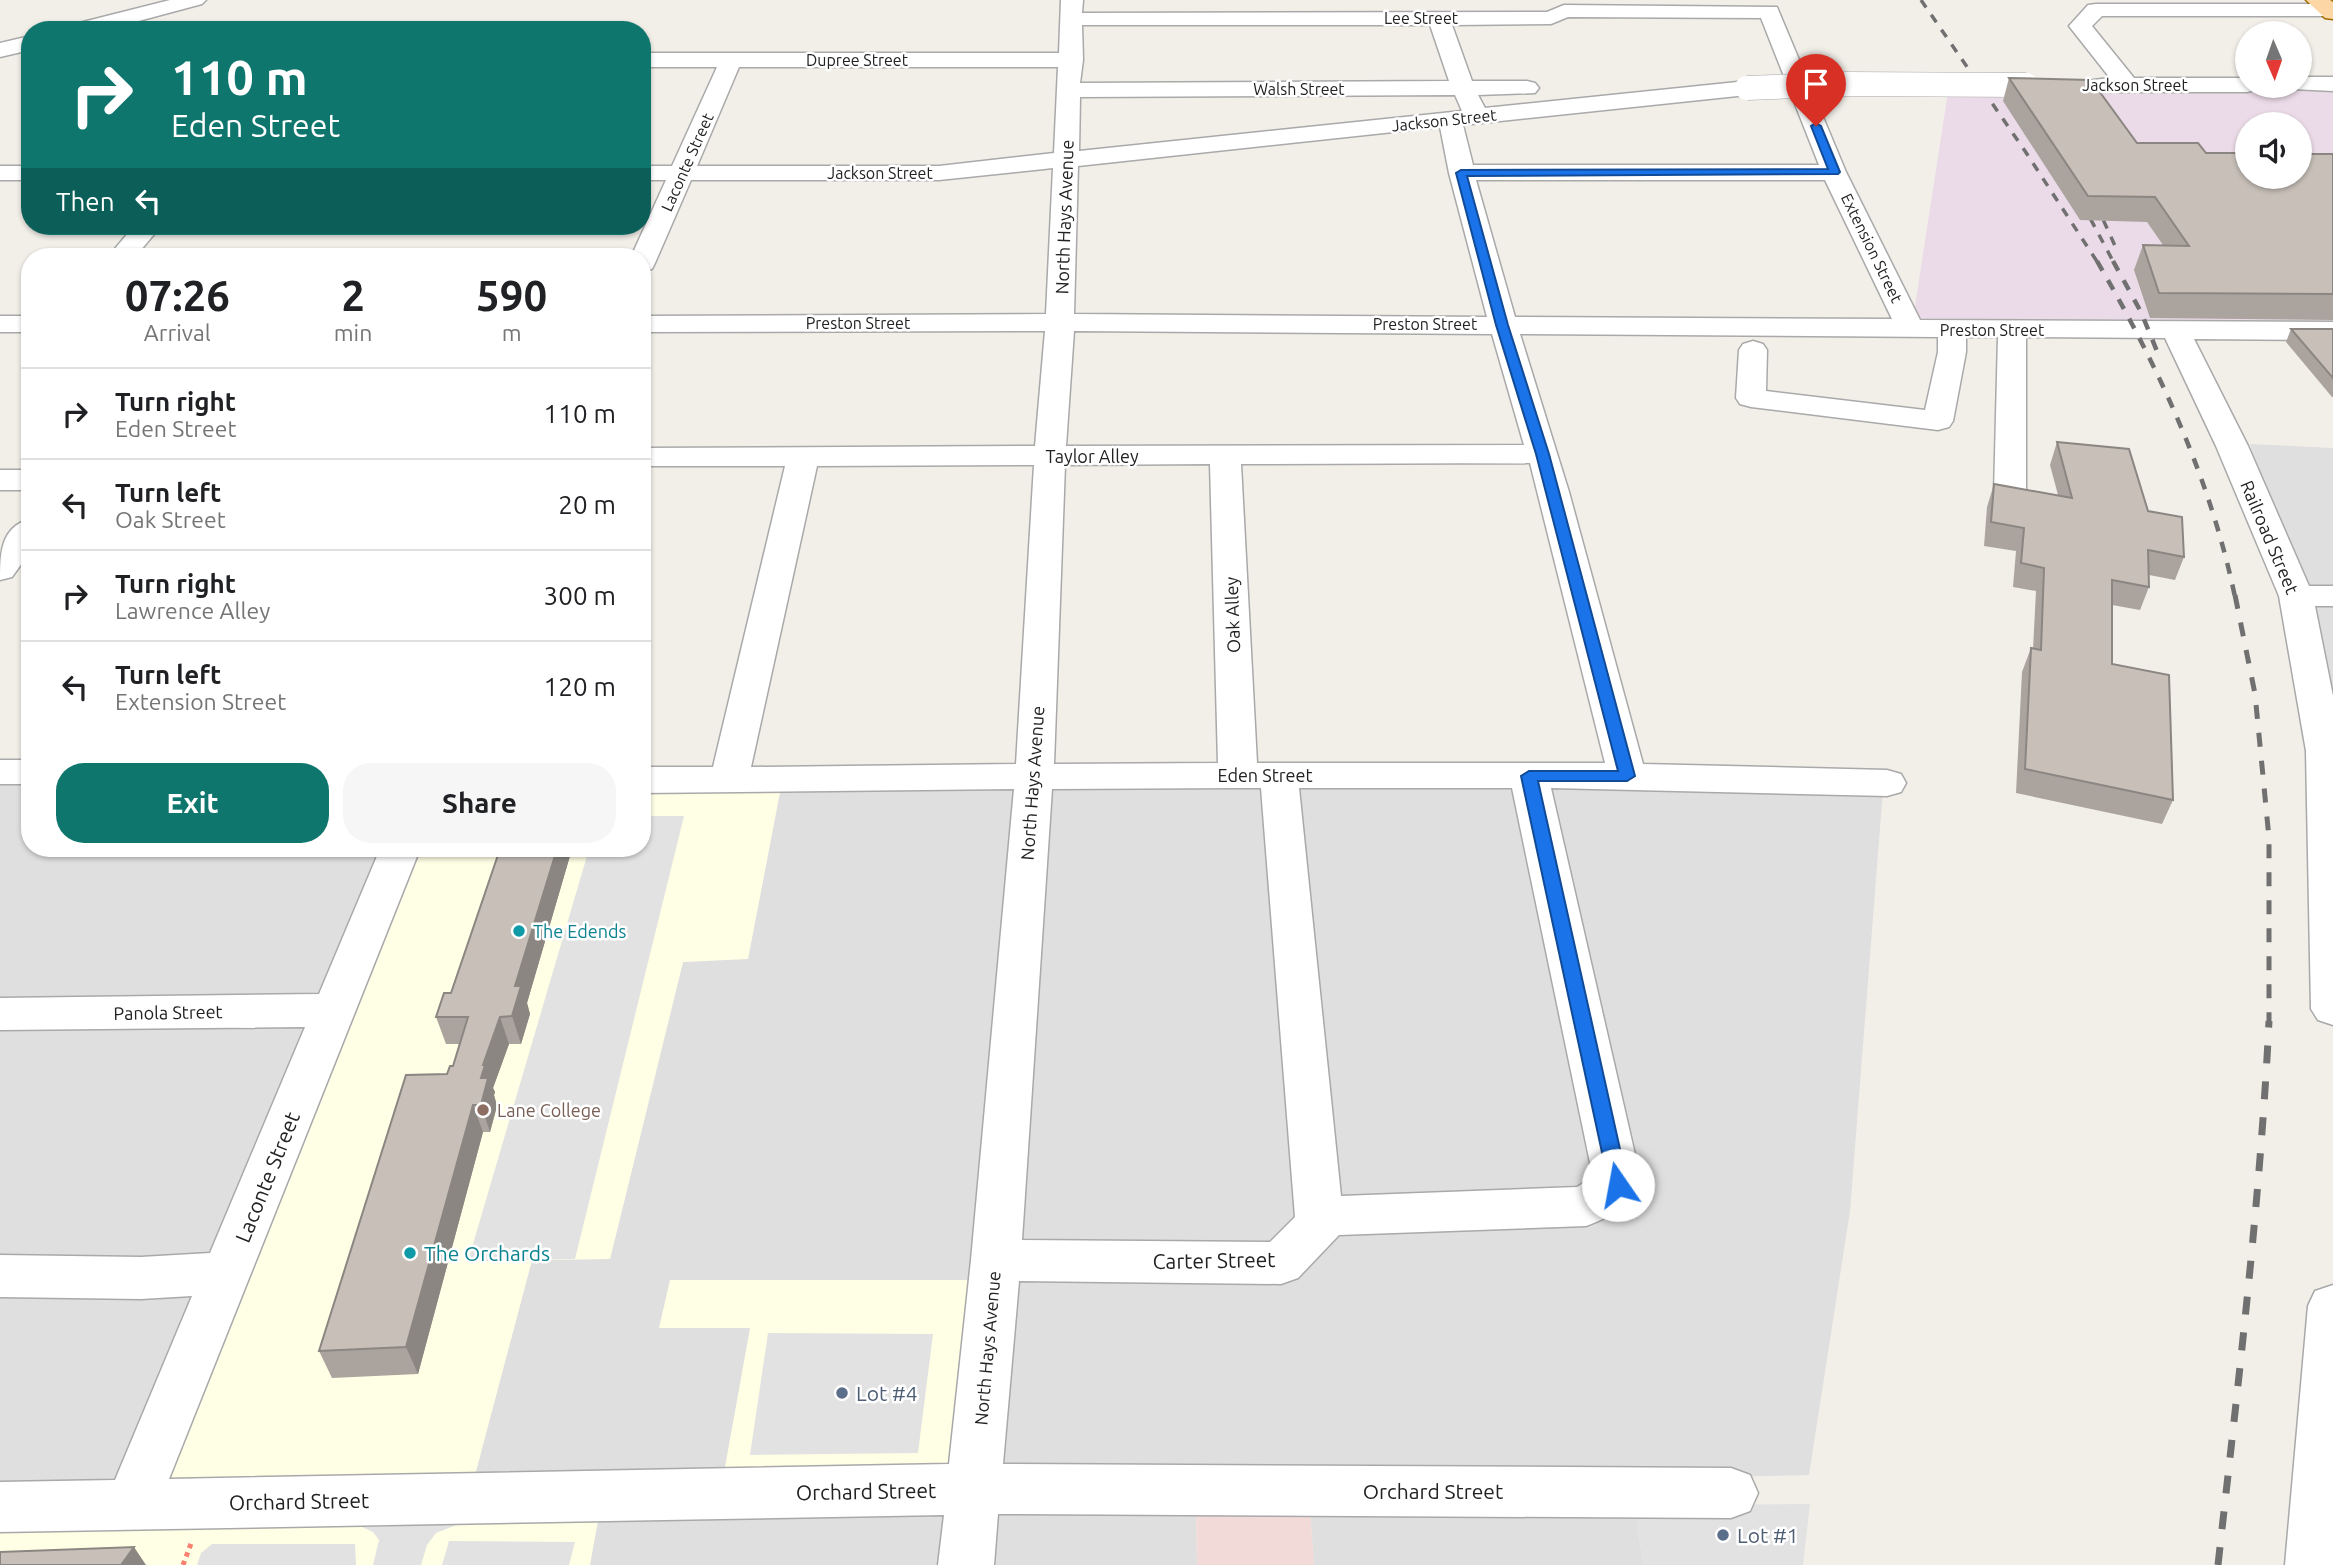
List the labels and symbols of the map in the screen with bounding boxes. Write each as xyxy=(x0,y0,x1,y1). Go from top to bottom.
street label: Lee Street xyxy=(1384,9,1459,27)
north arrow xyxy=(2235,21,2312,98)
street label: Dupree Street xyxy=(806,51,909,69)
pin xyxy=(1786,54,1846,126)
street label: Jackson Street xyxy=(2082,76,2188,94)
street label: Walsh Street xyxy=(1253,80,1345,98)
street label: Jackson Street xyxy=(1391,105,1498,134)
street label: Laconte Street xyxy=(657,109,717,214)
street label: North Hays Avenue xyxy=(1051,139,1077,295)
street label: Jackson Street xyxy=(827,164,933,182)
street label: Extension Street xyxy=(1838,191,1907,306)
street label: Preston Street xyxy=(806,314,911,332)
street label: Preston Street xyxy=(1373,315,1478,333)
street label: Preston Street xyxy=(1940,321,2045,339)
street label: Taylor Alley xyxy=(1045,446,1139,466)
street label: Railroad Street xyxy=(2237,477,2303,597)
street label: Oak Alley xyxy=(1221,576,1243,653)
street label: North Hays Avenue xyxy=(1017,705,1047,861)
street label: Eden Street xyxy=(1217,765,1313,785)
place label: The Edends xyxy=(533,921,627,941)
marker: The Edends xyxy=(511,923,527,939)
street label: Panola Street xyxy=(113,1001,223,1023)
place label: Lane College xyxy=(497,1100,601,1120)
marker: Lane College xyxy=(475,1102,491,1118)
street label: Laconte Street xyxy=(230,1108,304,1246)
position arrow xyxy=(1581,1148,1655,1222)
place label: The Orchards xyxy=(424,1241,550,1265)
marker: The Orchards xyxy=(402,1245,418,1261)
street label: Carter Street xyxy=(1152,1247,1276,1273)
street label: North Hays Avenue xyxy=(970,1270,1004,1426)
place label: Lot #4 xyxy=(856,1381,918,1405)
marker: Lot #4 xyxy=(834,1385,850,1401)
street label: Orchard Street xyxy=(796,1478,936,1504)
street label: Orchard Street xyxy=(1363,1479,1503,1503)
street label: Orchard Street xyxy=(229,1488,369,1514)
place label: Lot #1 xyxy=(1737,1523,1799,1547)
marker: Lot #1 xyxy=(1715,1527,1731,1543)

